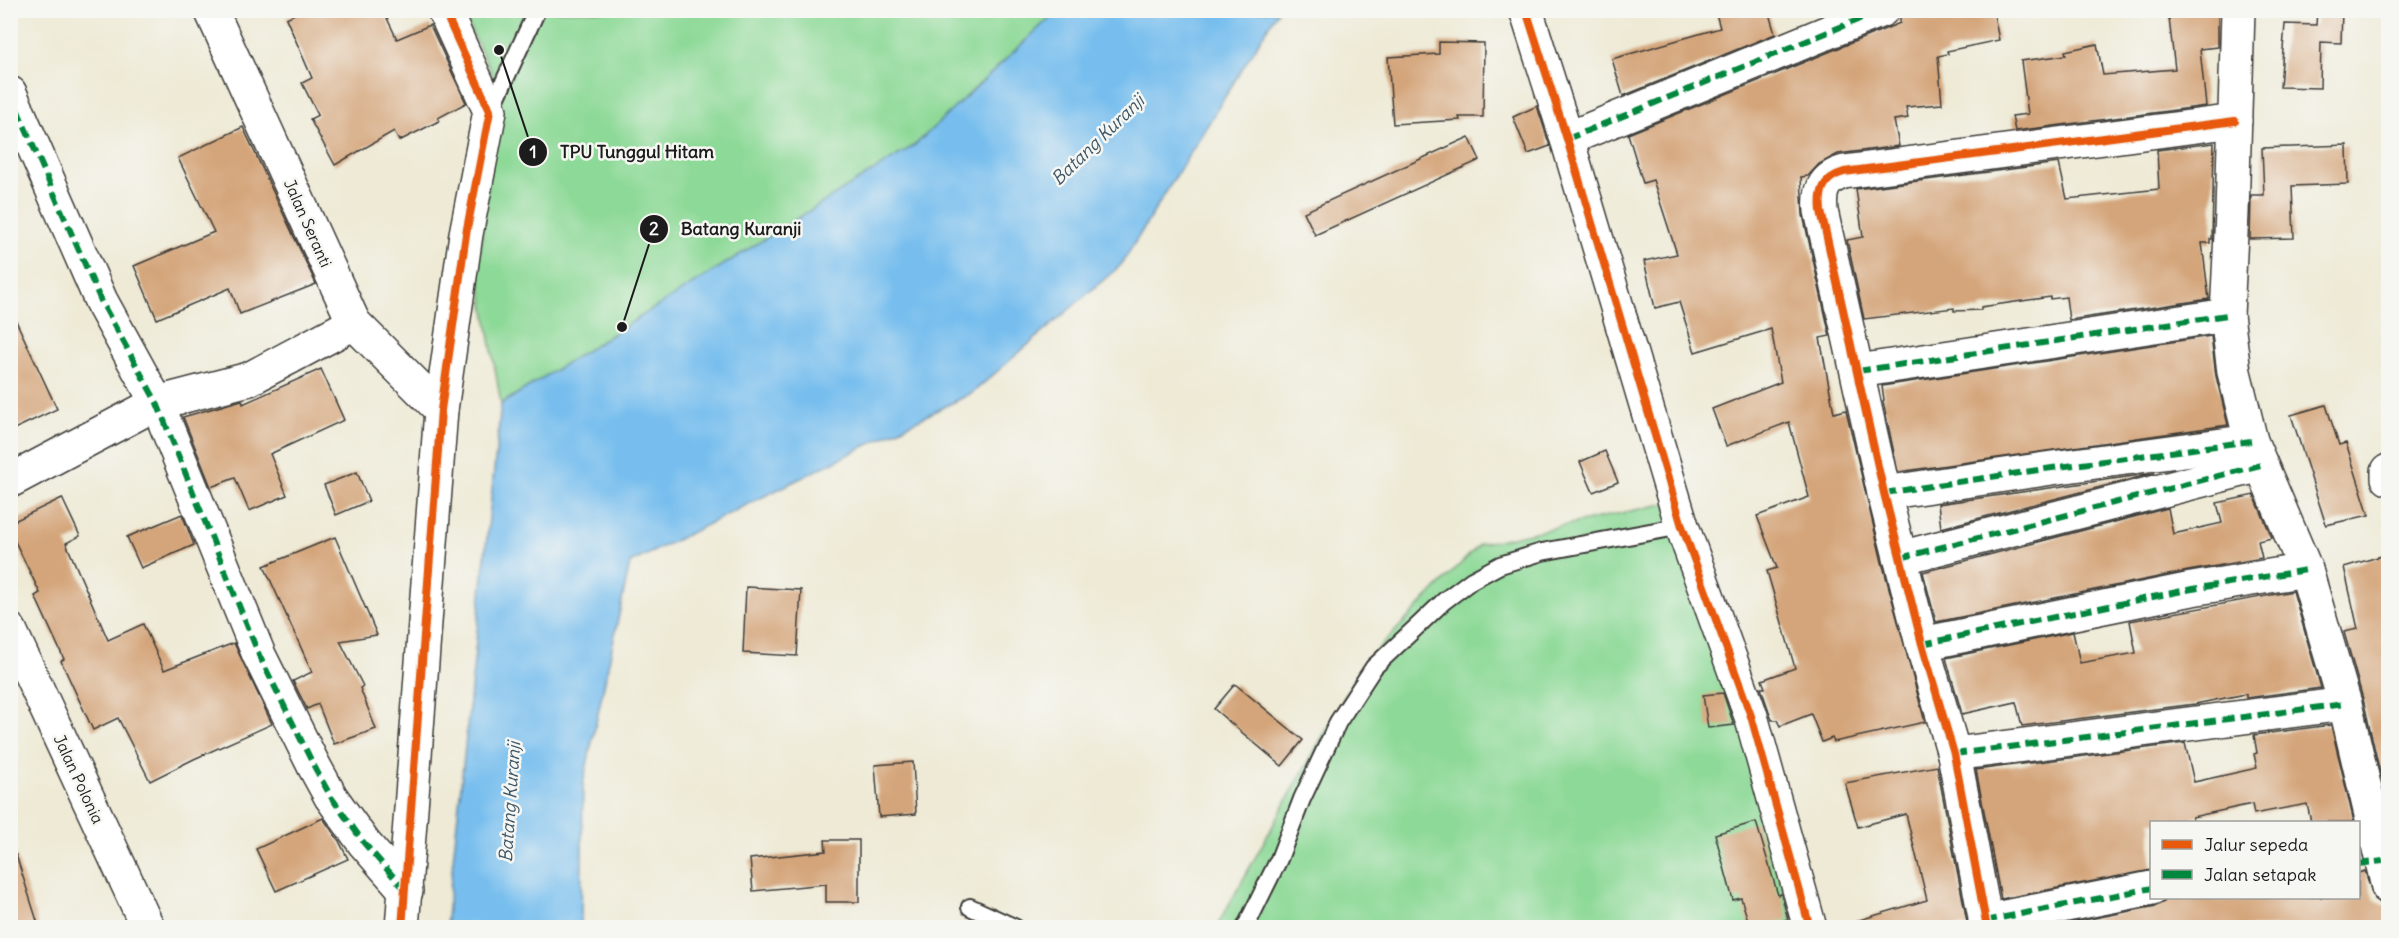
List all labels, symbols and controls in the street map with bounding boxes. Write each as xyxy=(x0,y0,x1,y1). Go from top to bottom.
water label: Batang Kuranji xyxy=(1046,88,1150,190)
callout: TPU Tunggul Hitam xyxy=(518,134,726,170)
text: 1 xyxy=(529,140,537,163)
text: TPU Tunggul Hitam xyxy=(560,140,714,163)
street label: Jalan Seranti xyxy=(280,176,336,270)
callout: Batang Kuranji xyxy=(639,211,813,247)
text: 2 xyxy=(649,217,659,240)
text: Batang Kuranji xyxy=(681,217,801,240)
street label: Jalan Polonia xyxy=(50,731,108,827)
water label: Batang Kuranji xyxy=(494,739,525,863)
legend xyxy=(2150,821,2360,899)
text: Jalur sepeda xyxy=(2204,833,2308,856)
text: Jalan setapak xyxy=(2204,863,2316,886)

